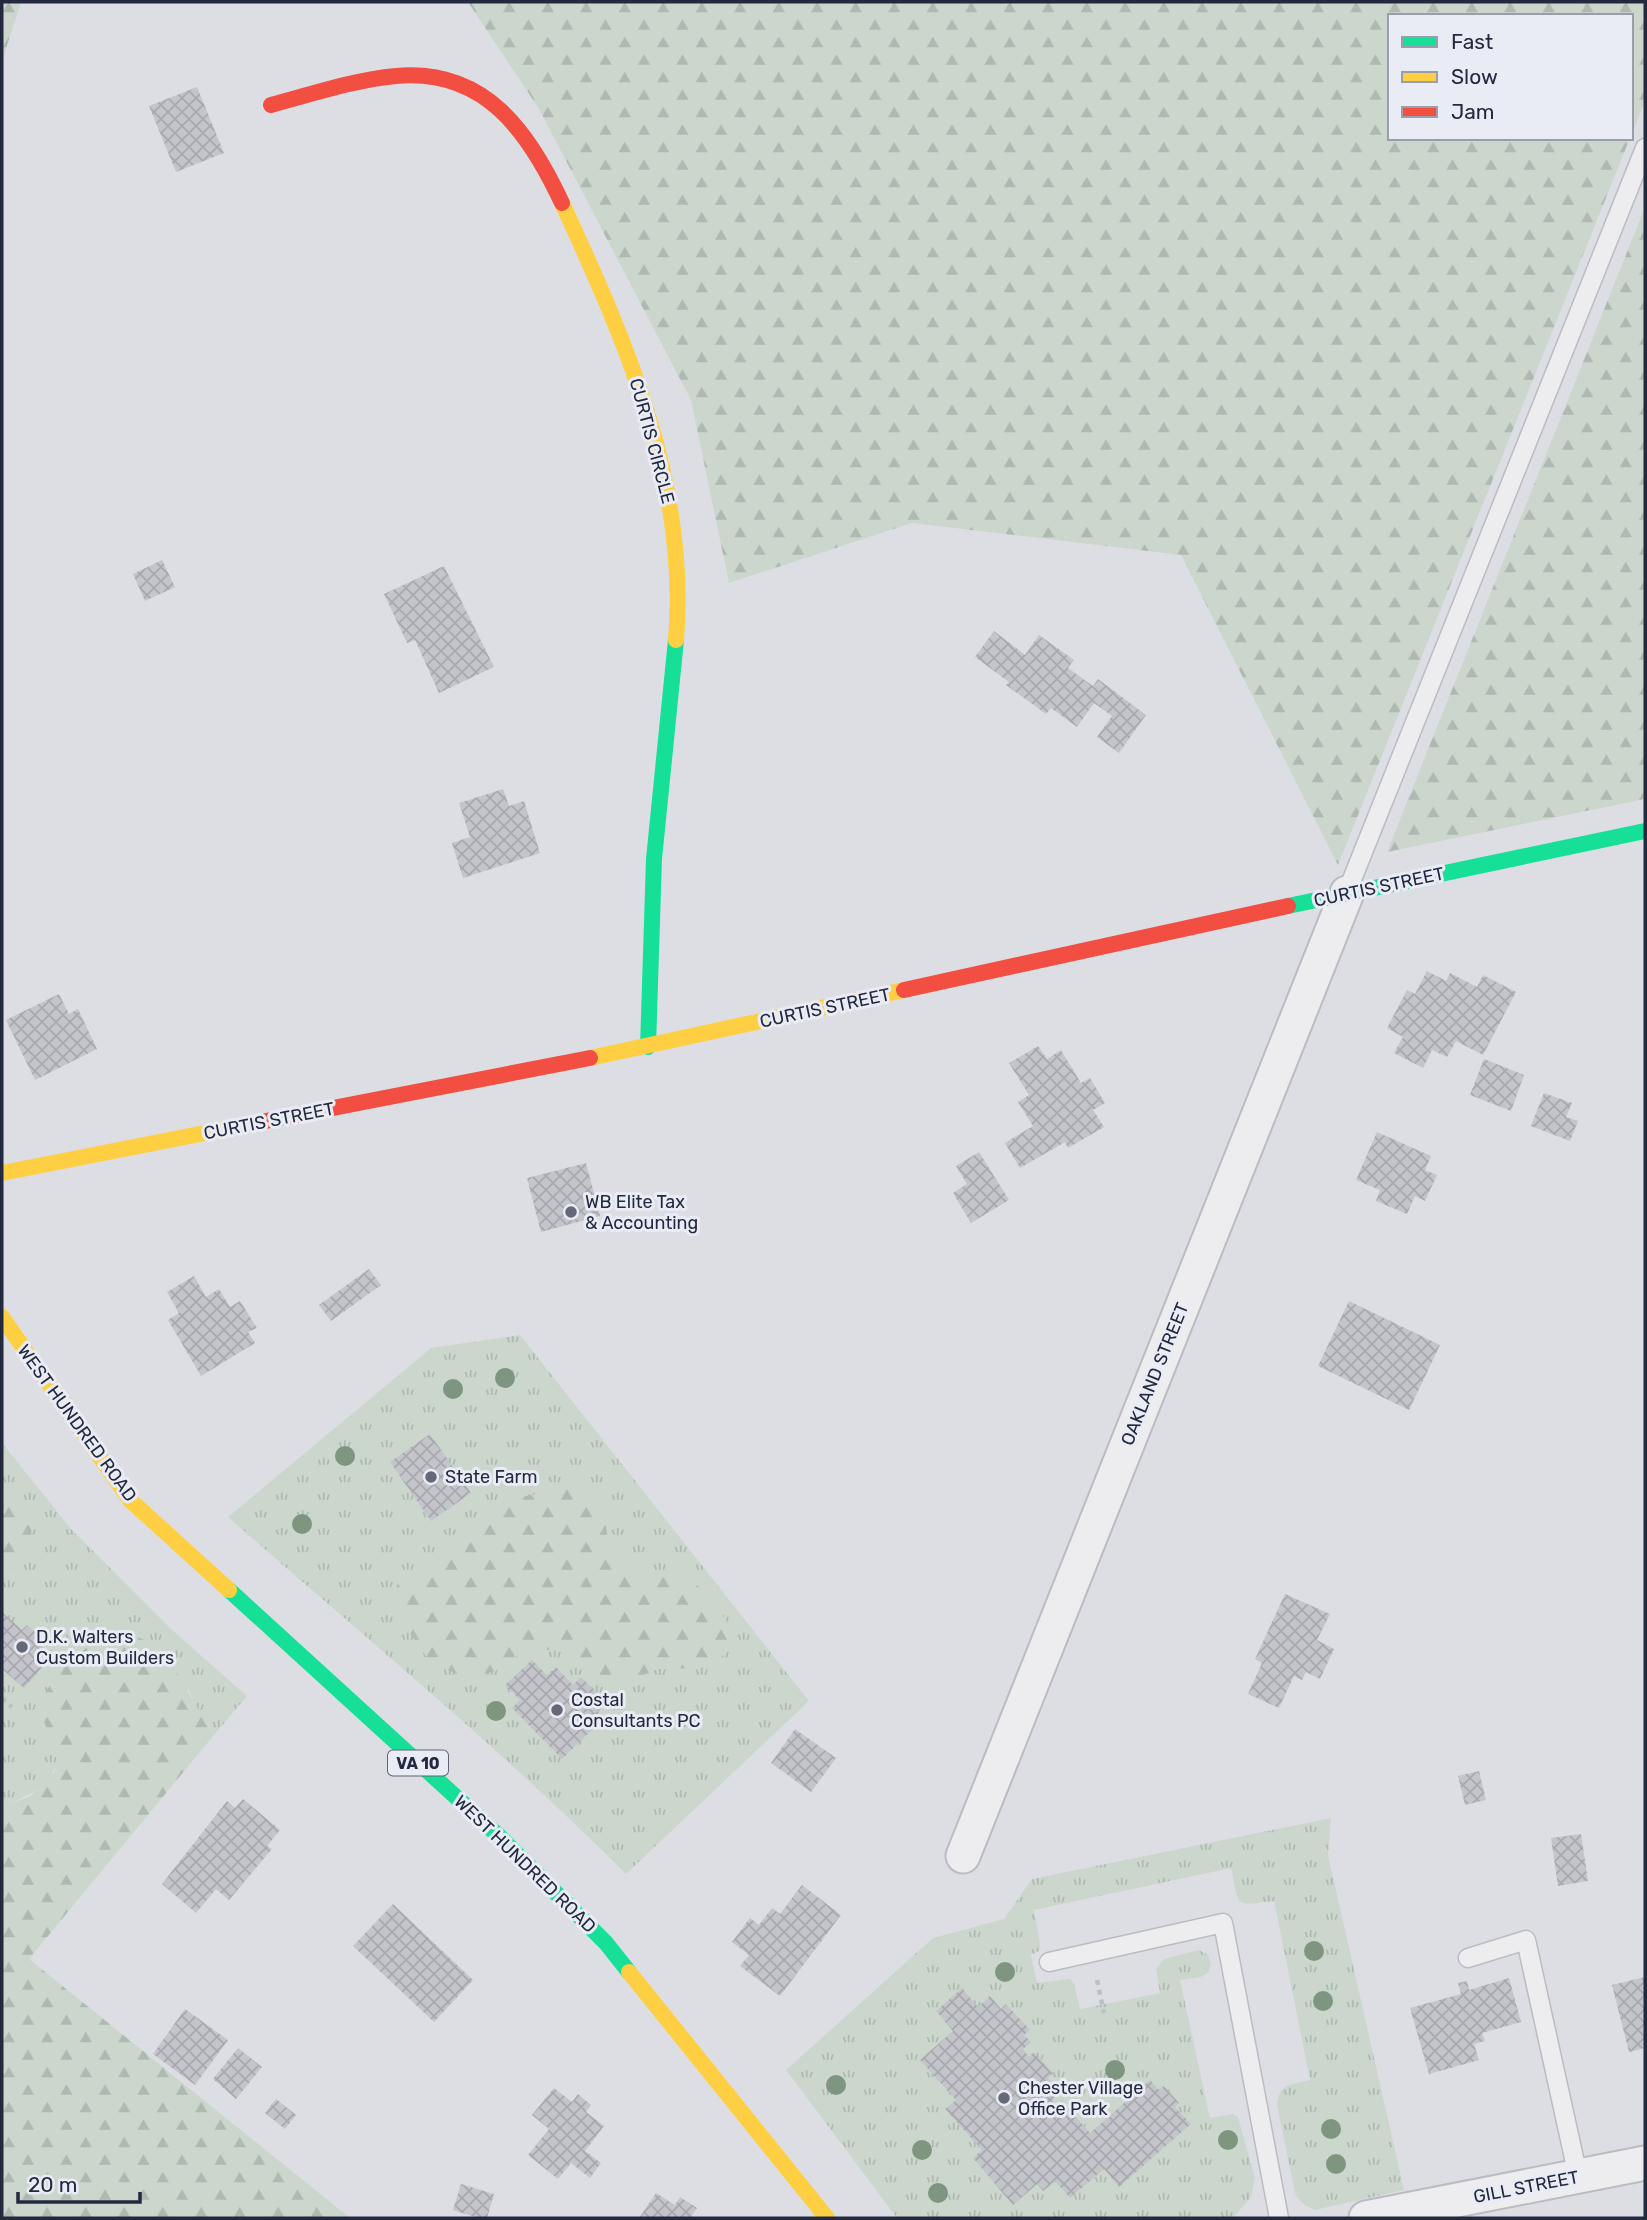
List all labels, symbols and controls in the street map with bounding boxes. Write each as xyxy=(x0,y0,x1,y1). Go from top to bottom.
legend xyxy=(1388,14,1633,140)
text: Fast xyxy=(1451,29,1493,54)
text: Slow xyxy=(1451,64,1498,89)
text: Jam xyxy=(1451,99,1495,124)
street label: CURTIS CIRCLE xyxy=(625,376,679,506)
street label: CURTIS STREET xyxy=(1312,862,1446,912)
street label: CURTIS STREET xyxy=(758,983,892,1033)
street label: CURTIS STREET xyxy=(202,1098,336,1144)
place label: WB Elite Tax & Accounting xyxy=(585,1191,698,1234)
marker: WB Elite Tax & Accounting xyxy=(563,1204,579,1220)
street label: OAKLAND STREET xyxy=(1116,1299,1194,1449)
street label: WEST HUNDRED ROAD xyxy=(13,1340,141,1506)
place label: State Farm xyxy=(445,1466,537,1488)
marker: State Farm xyxy=(423,1469,439,1485)
place label: D.K. Walters Custom Builders xyxy=(36,1626,174,1669)
marker: D.K. Walters Custom Builders xyxy=(14,1639,30,1655)
place label: Costal Consultants PC xyxy=(571,1689,701,1732)
marker: Costal Consultants PC xyxy=(549,1702,565,1718)
road number: VA 10 xyxy=(388,1750,448,1776)
street label: WEST HUNDRED ROAD xyxy=(449,1790,601,1938)
place label: Chester Village Office Park xyxy=(1018,2077,1143,2120)
marker: Chester Village Office Park xyxy=(996,2090,1012,2106)
scale bar xyxy=(18,2160,140,2204)
street label: GILL STREET xyxy=(1471,2166,1581,2208)
text: 20 m xyxy=(28,2172,77,2197)

